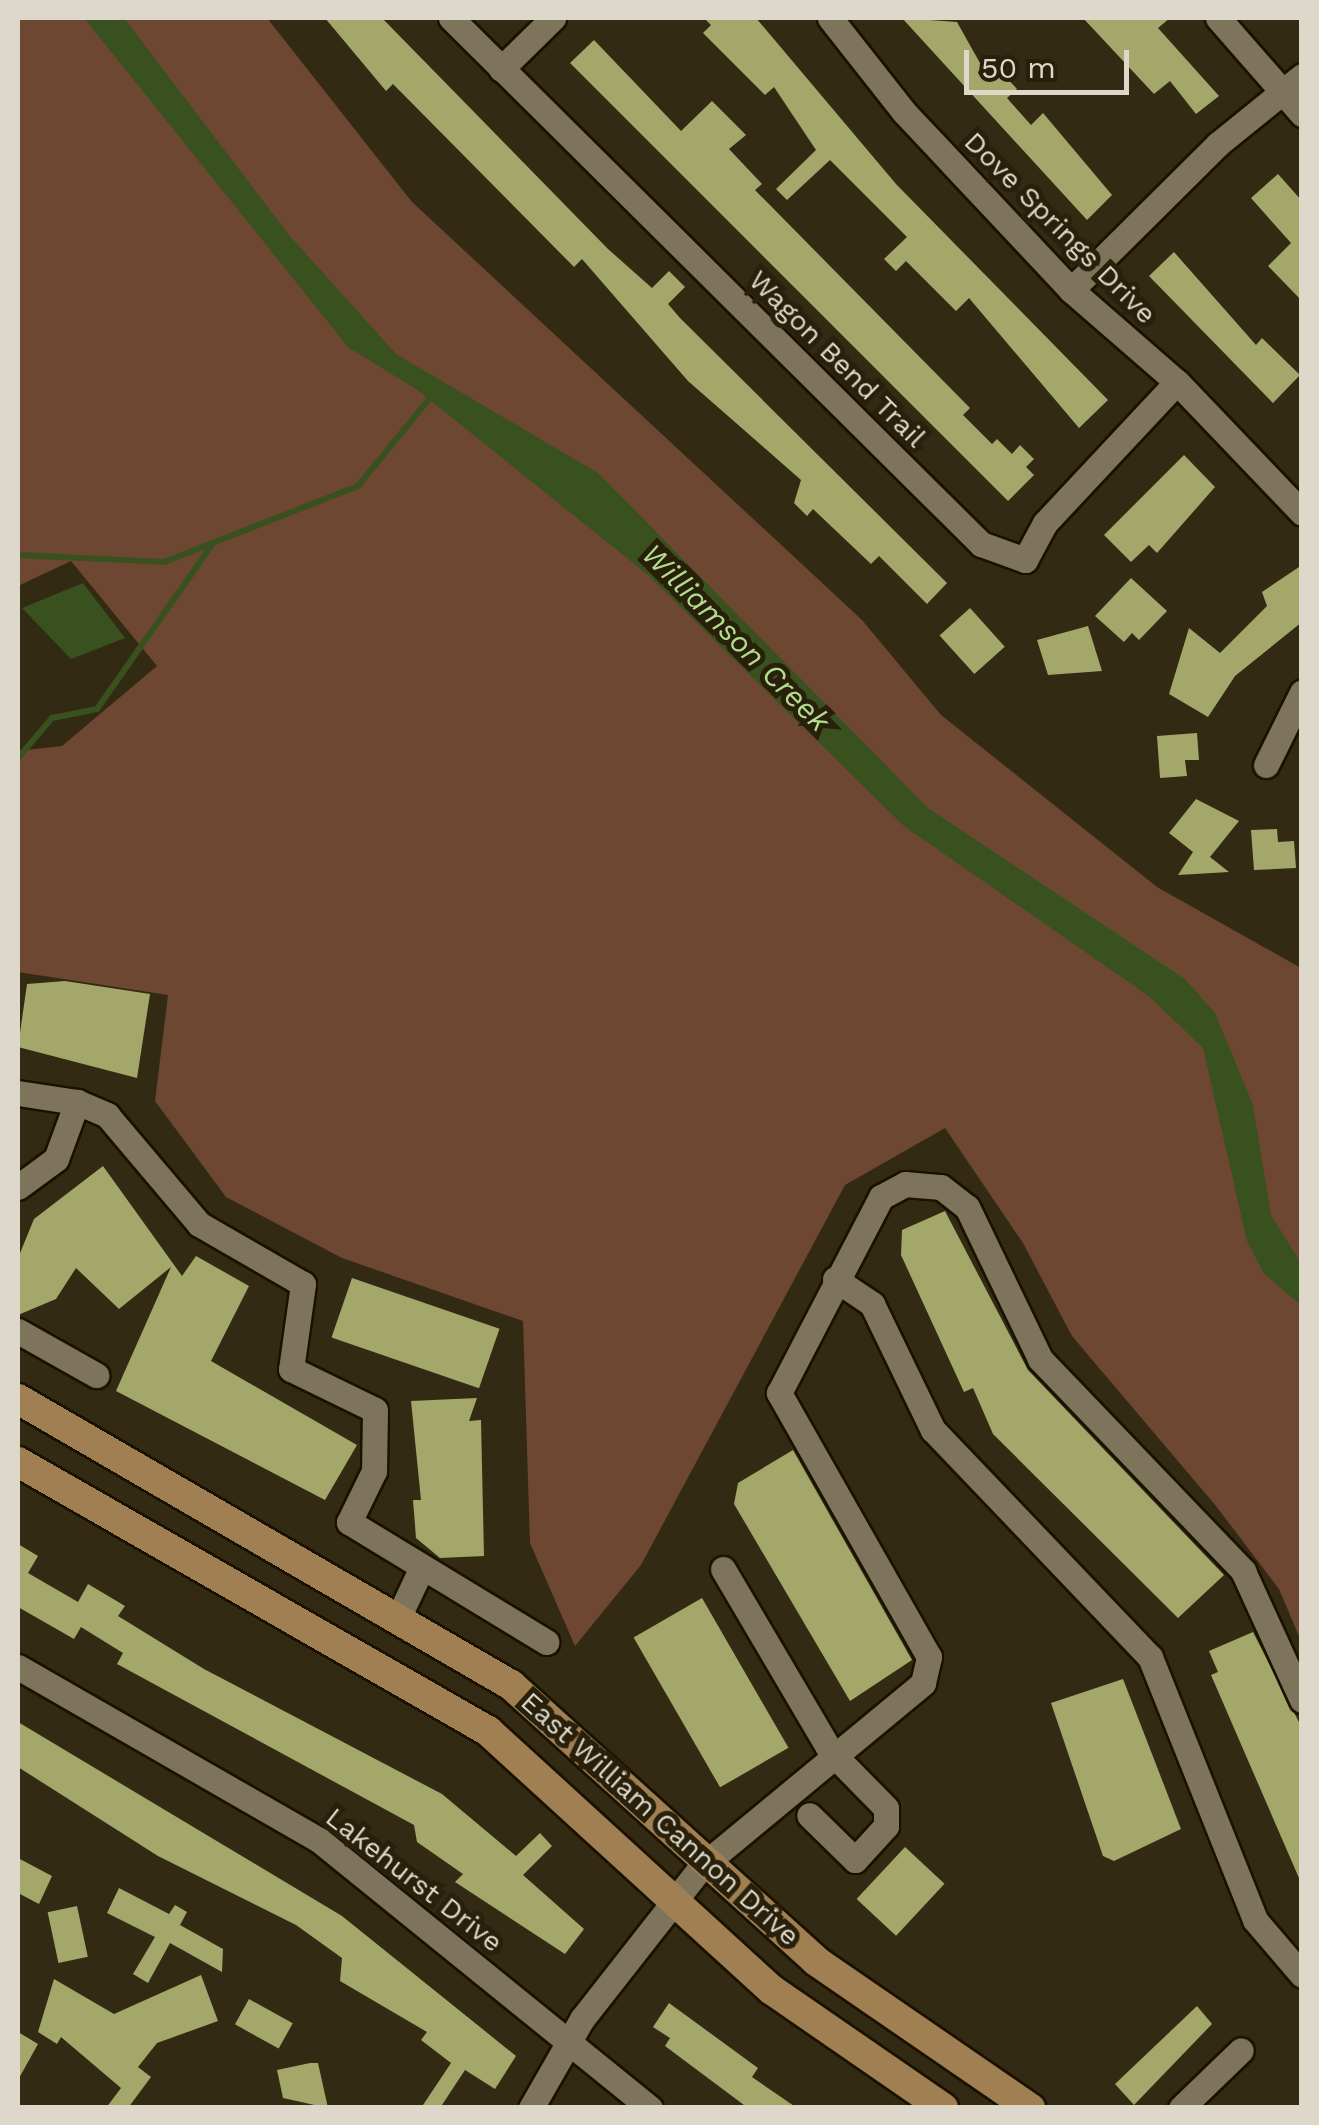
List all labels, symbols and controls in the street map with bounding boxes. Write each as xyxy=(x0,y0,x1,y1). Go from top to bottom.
scale bar xyxy=(969,30,1134,92)
text: 50 m xyxy=(981,50,1056,85)
street label: Dove Springs Drive xyxy=(957,125,1163,331)
street label: Wagon Bend Trail xyxy=(741,263,933,455)
water label: Williamson Creek xyxy=(635,537,837,739)
street label: East William Cannon Drive xyxy=(514,1685,806,1953)
street label: Lakehurst Drive xyxy=(319,1801,509,1959)

